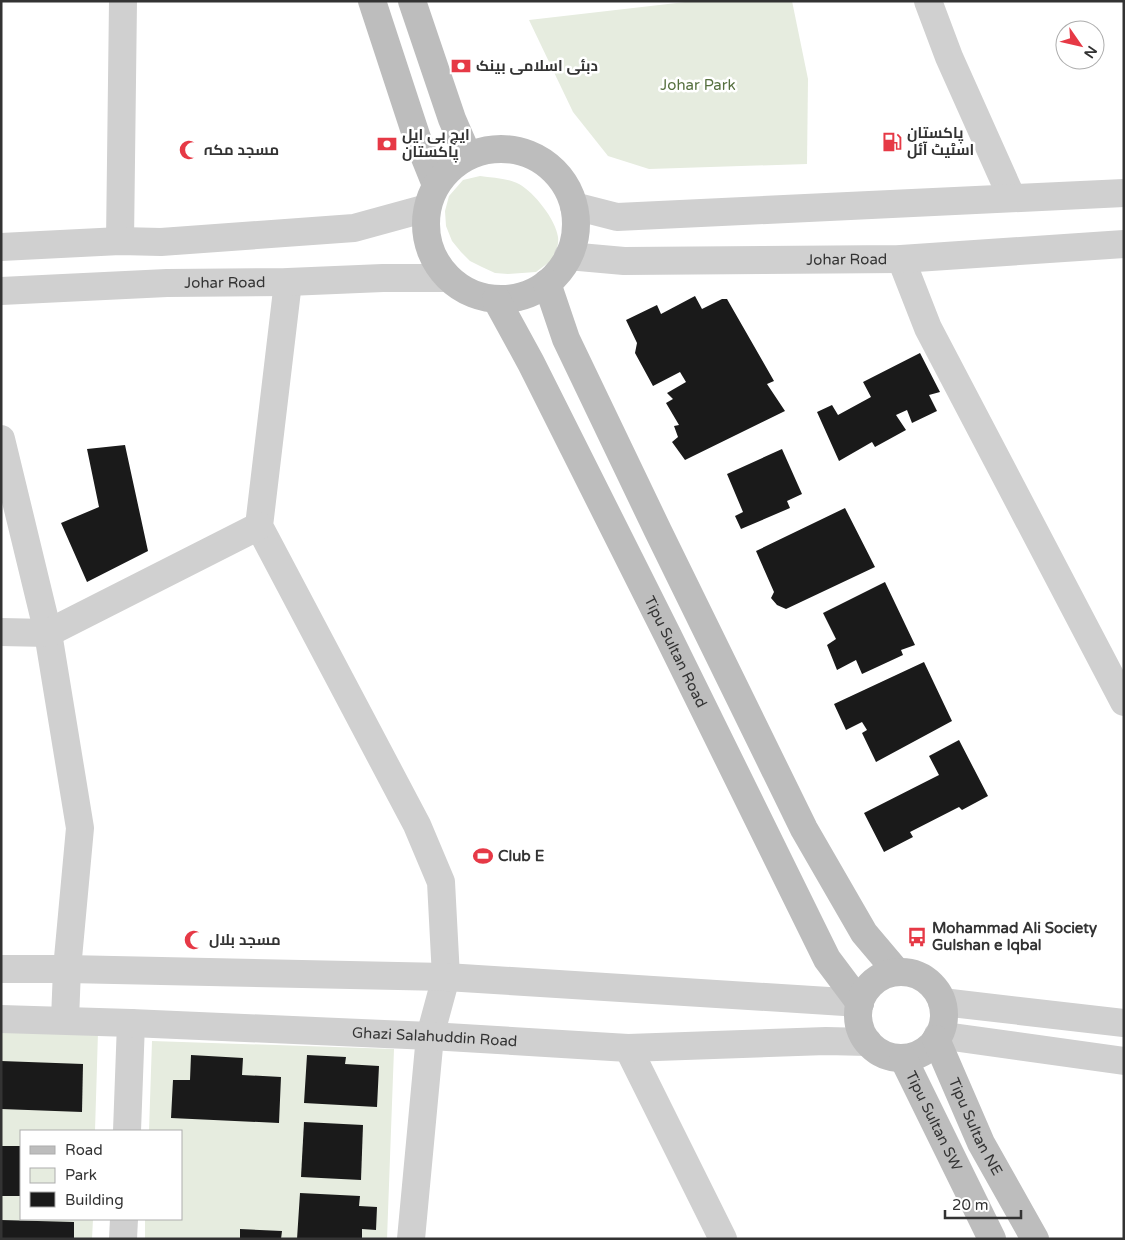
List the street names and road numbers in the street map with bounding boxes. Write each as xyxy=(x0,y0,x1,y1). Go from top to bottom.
street label: Johar Road xyxy=(806,250,887,269)
street label: Johar Road xyxy=(184,273,265,292)
street label: Tipu Sultan Road xyxy=(640,593,711,711)
street label: Ghazi Salahuddin Road xyxy=(352,1024,518,1050)
street label: Tipu Sultan SW xyxy=(902,1068,966,1174)
street label: Tipu Sultan NE xyxy=(945,1075,1006,1179)

